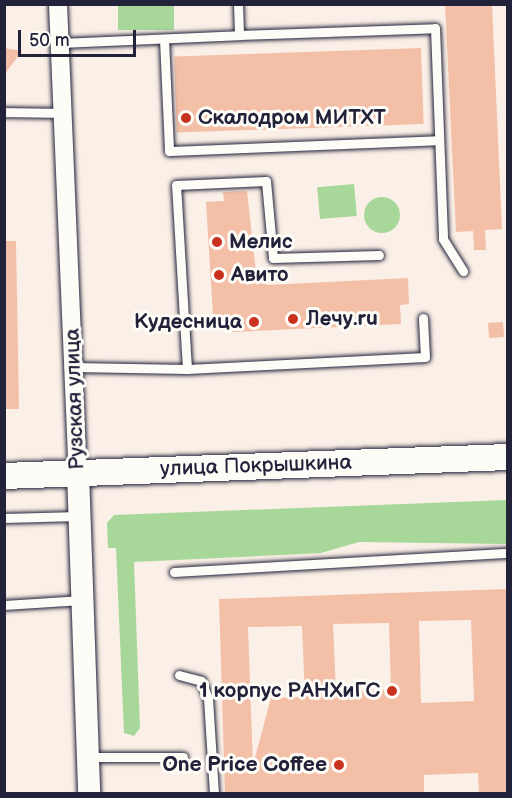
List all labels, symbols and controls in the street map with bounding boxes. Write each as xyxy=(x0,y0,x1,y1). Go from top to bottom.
scale bar xyxy=(21,18,140,56)
text: 50 m xyxy=(29,30,70,51)
place label: Скалодром МИТХТ xyxy=(198,105,386,131)
marker: Скалодром МИТХТ xyxy=(179,111,193,125)
place label: Мелис xyxy=(229,229,293,255)
marker: Мелис xyxy=(210,235,224,249)
place label: Авито xyxy=(231,262,289,288)
marker: Авито xyxy=(212,268,226,282)
place label: Лечу.ru xyxy=(306,306,378,332)
place label: Кудесница xyxy=(134,309,242,335)
marker: Лечу.ru xyxy=(284,310,302,328)
marker: Кудесница xyxy=(247,315,261,329)
street label: Рузская улица xyxy=(60,328,90,470)
street label: улица Покрышкина xyxy=(160,450,352,482)
place label: 1 корпус РАНХиГС xyxy=(199,678,380,704)
marker: 1 корпус РАНХиГС xyxy=(385,684,399,698)
place label: One Price Coffee xyxy=(162,752,327,778)
marker: One Price Coffee xyxy=(332,758,346,772)

